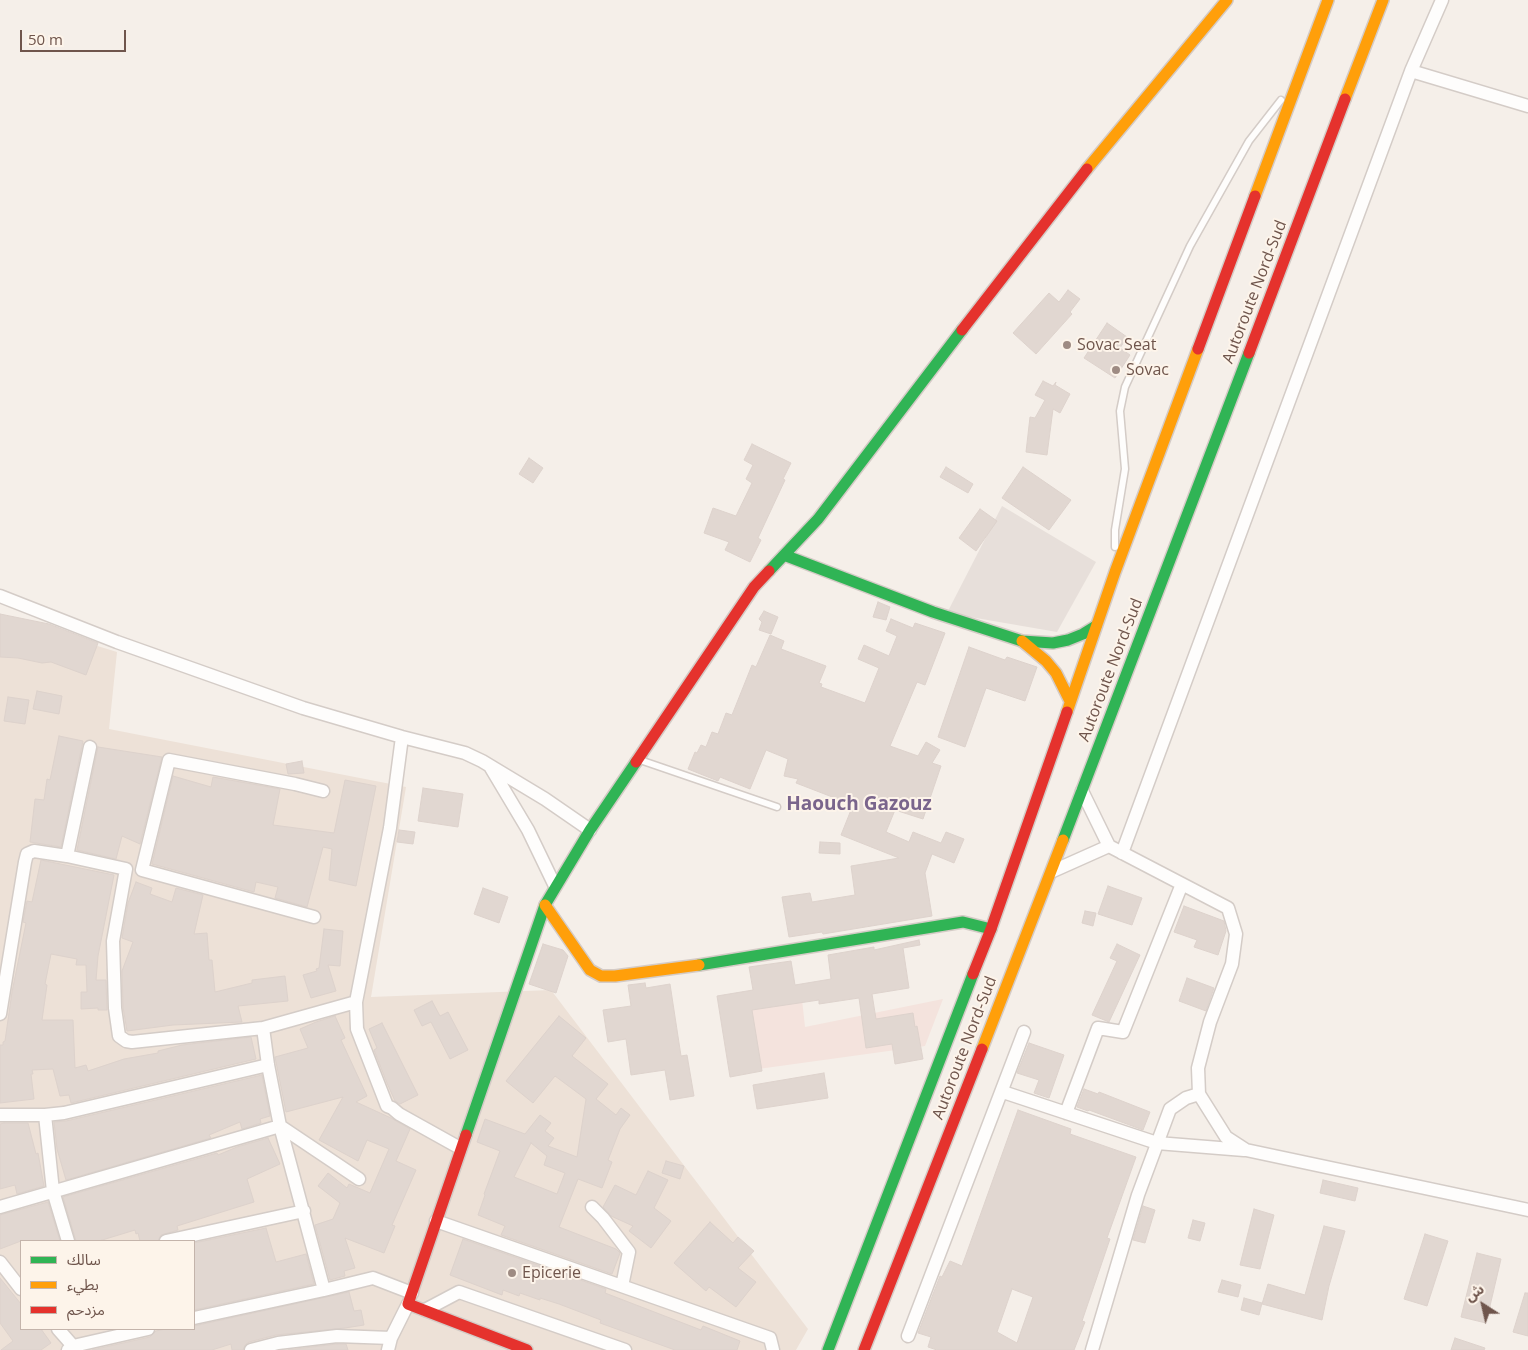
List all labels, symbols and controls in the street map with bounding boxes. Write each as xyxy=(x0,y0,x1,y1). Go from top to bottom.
scale bar xyxy=(22,20,129,52)
text: 50 m xyxy=(28,29,63,49)
street label: Autoroute Nord-Sud xyxy=(1219,218,1291,366)
place label: Sovac Seat xyxy=(1077,335,1156,355)
marker: Sovac Seat xyxy=(1061,339,1073,351)
place label: Sovac xyxy=(1126,360,1169,380)
marker: Sovac xyxy=(1110,364,1122,376)
street label: Autoroute Nord-Sud xyxy=(1075,596,1147,744)
district label: Haouch Gazouz xyxy=(786,794,932,816)
street label: Autoroute Nord-Sud xyxy=(929,974,1001,1122)
legend xyxy=(20,1240,195,1330)
text: سالك xyxy=(67,1249,101,1269)
place label: Epicerie xyxy=(522,1263,581,1283)
marker: Epicerie xyxy=(506,1267,518,1279)
text: بطيء xyxy=(67,1274,99,1294)
text: ش xyxy=(1461,1279,1487,1306)
north arrow xyxy=(1458,1280,1508,1330)
text: مزدحم xyxy=(67,1299,105,1319)

